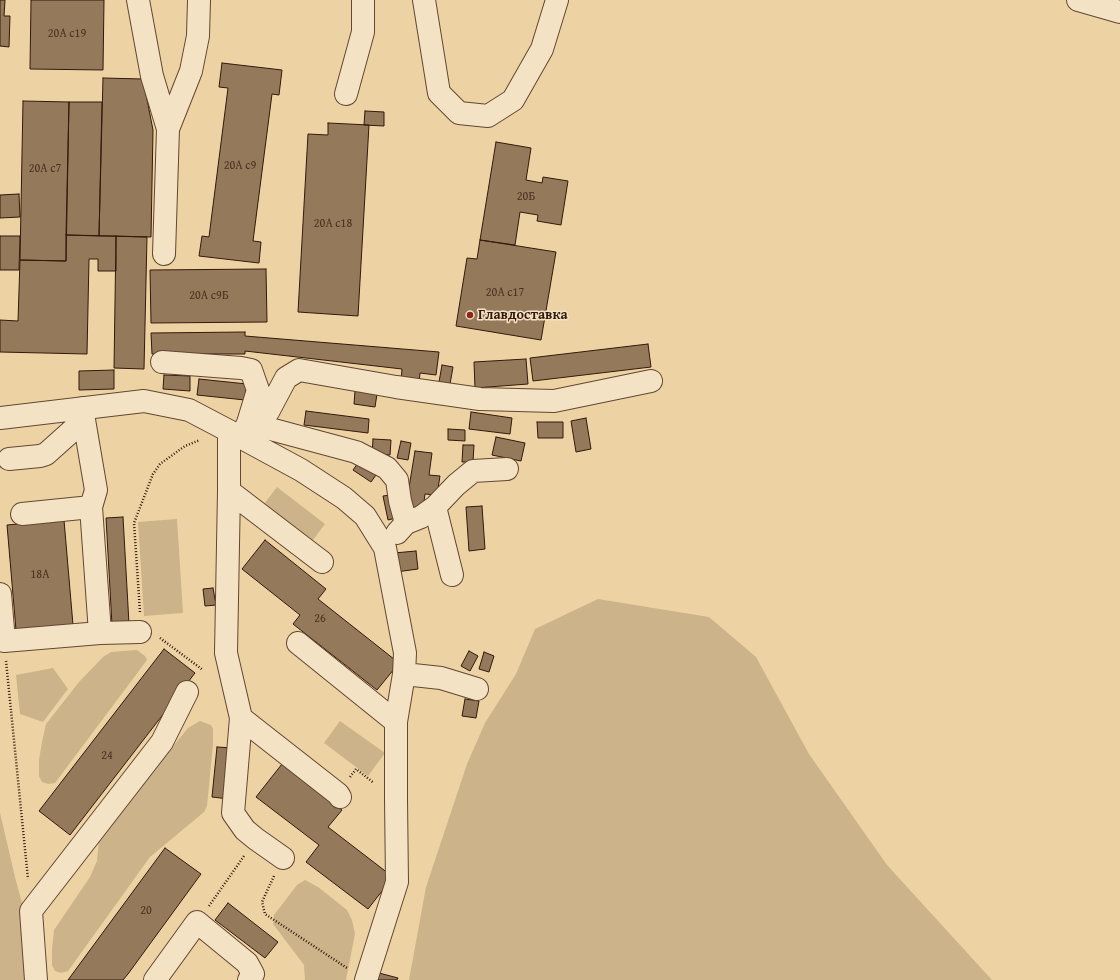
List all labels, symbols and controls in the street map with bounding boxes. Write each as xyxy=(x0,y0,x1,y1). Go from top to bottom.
house number: 20А с19 xyxy=(48,27,86,41)
house number: 20А с9 xyxy=(224,159,256,173)
house number: 20А с7 xyxy=(29,162,61,176)
house number: 20Б xyxy=(517,190,535,204)
house number: 20А с18 xyxy=(314,217,352,231)
house number: 20А с17 xyxy=(486,286,524,300)
house number: 20А с9Б xyxy=(189,289,229,303)
place label: Главдоставка xyxy=(478,307,568,323)
marker: Главдоставка xyxy=(465,310,475,320)
house number: 18А xyxy=(31,568,49,582)
house number: 26 xyxy=(314,612,326,626)
house number: 24 xyxy=(101,749,113,763)
house number: 20 xyxy=(140,904,152,918)

